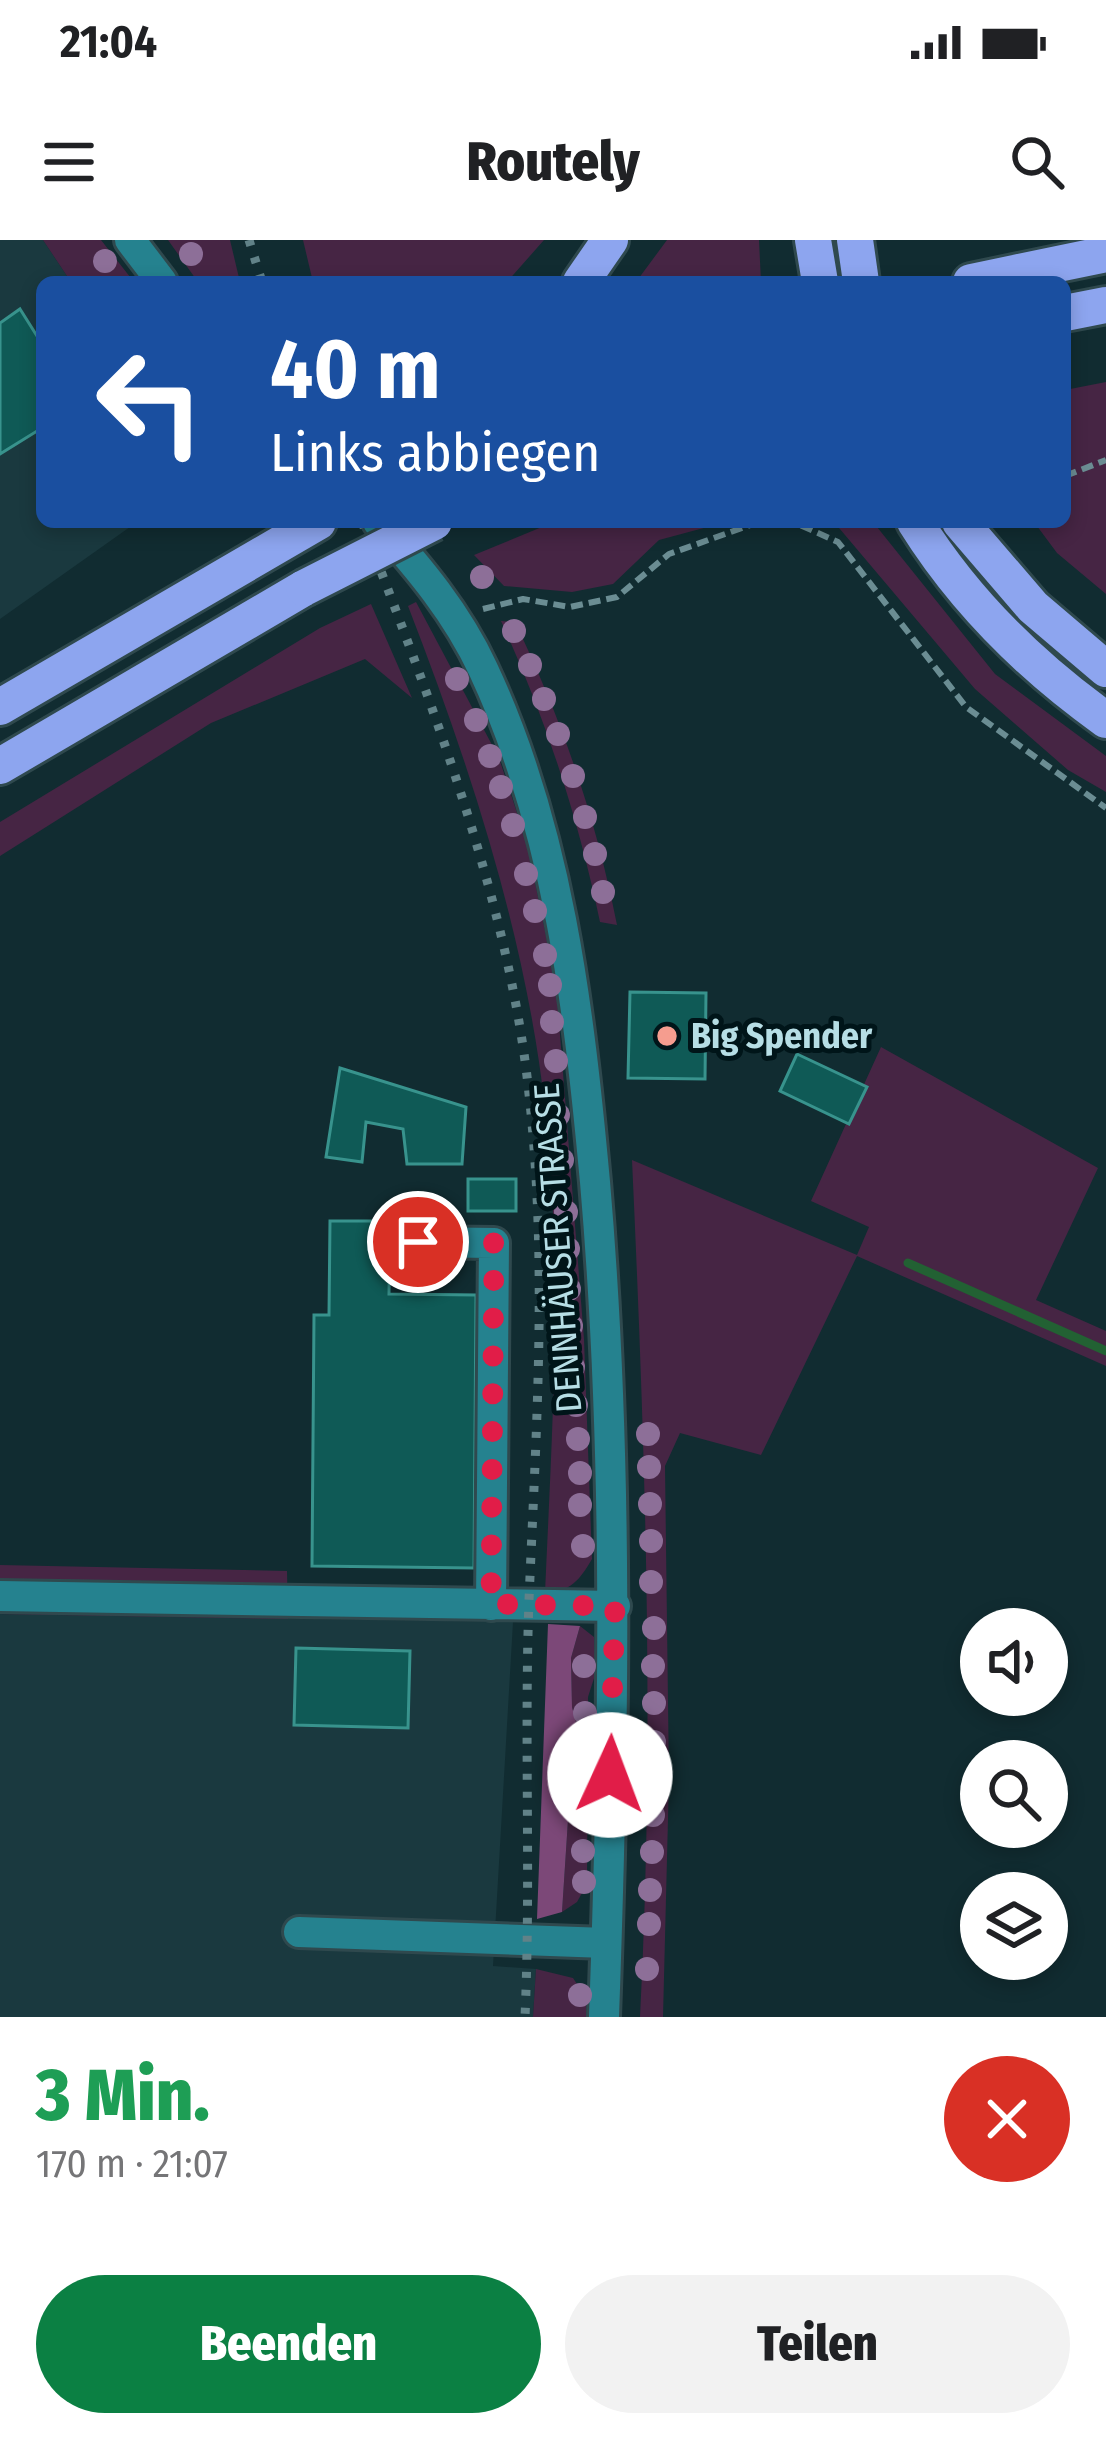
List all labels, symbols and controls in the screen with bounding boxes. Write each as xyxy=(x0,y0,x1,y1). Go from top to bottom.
text: 21:04 xyxy=(60,15,157,69)
icon: menu xyxy=(36,129,102,195)
icon: search xyxy=(1004,129,1070,195)
text: Routely xyxy=(466,130,640,194)
text: 40 m xyxy=(270,319,441,420)
icon: left xyxy=(72,324,228,480)
text: Links abbiegen xyxy=(270,421,600,485)
place label: Big Spender xyxy=(691,1014,873,1058)
marker: Big Spender xyxy=(654,1023,680,1049)
street label: DENNHÄUSER STRASSE xyxy=(525,1082,591,1414)
pin xyxy=(367,1191,469,1293)
icon: arrive xyxy=(385,1209,451,1275)
map controls xyxy=(960,1608,1068,1980)
button: sound xyxy=(960,1608,1068,1716)
position arrow xyxy=(547,1712,673,1838)
button: search xyxy=(960,1740,1068,1848)
button: layers xyxy=(960,1872,1068,1980)
text: 3 Min. xyxy=(36,2053,210,2139)
button: close xyxy=(944,2056,1070,2182)
text: 170 m · 21:07 xyxy=(36,2141,228,2187)
button: Beenden xyxy=(36,2275,541,2413)
button: Teilen xyxy=(565,2275,1070,2413)

